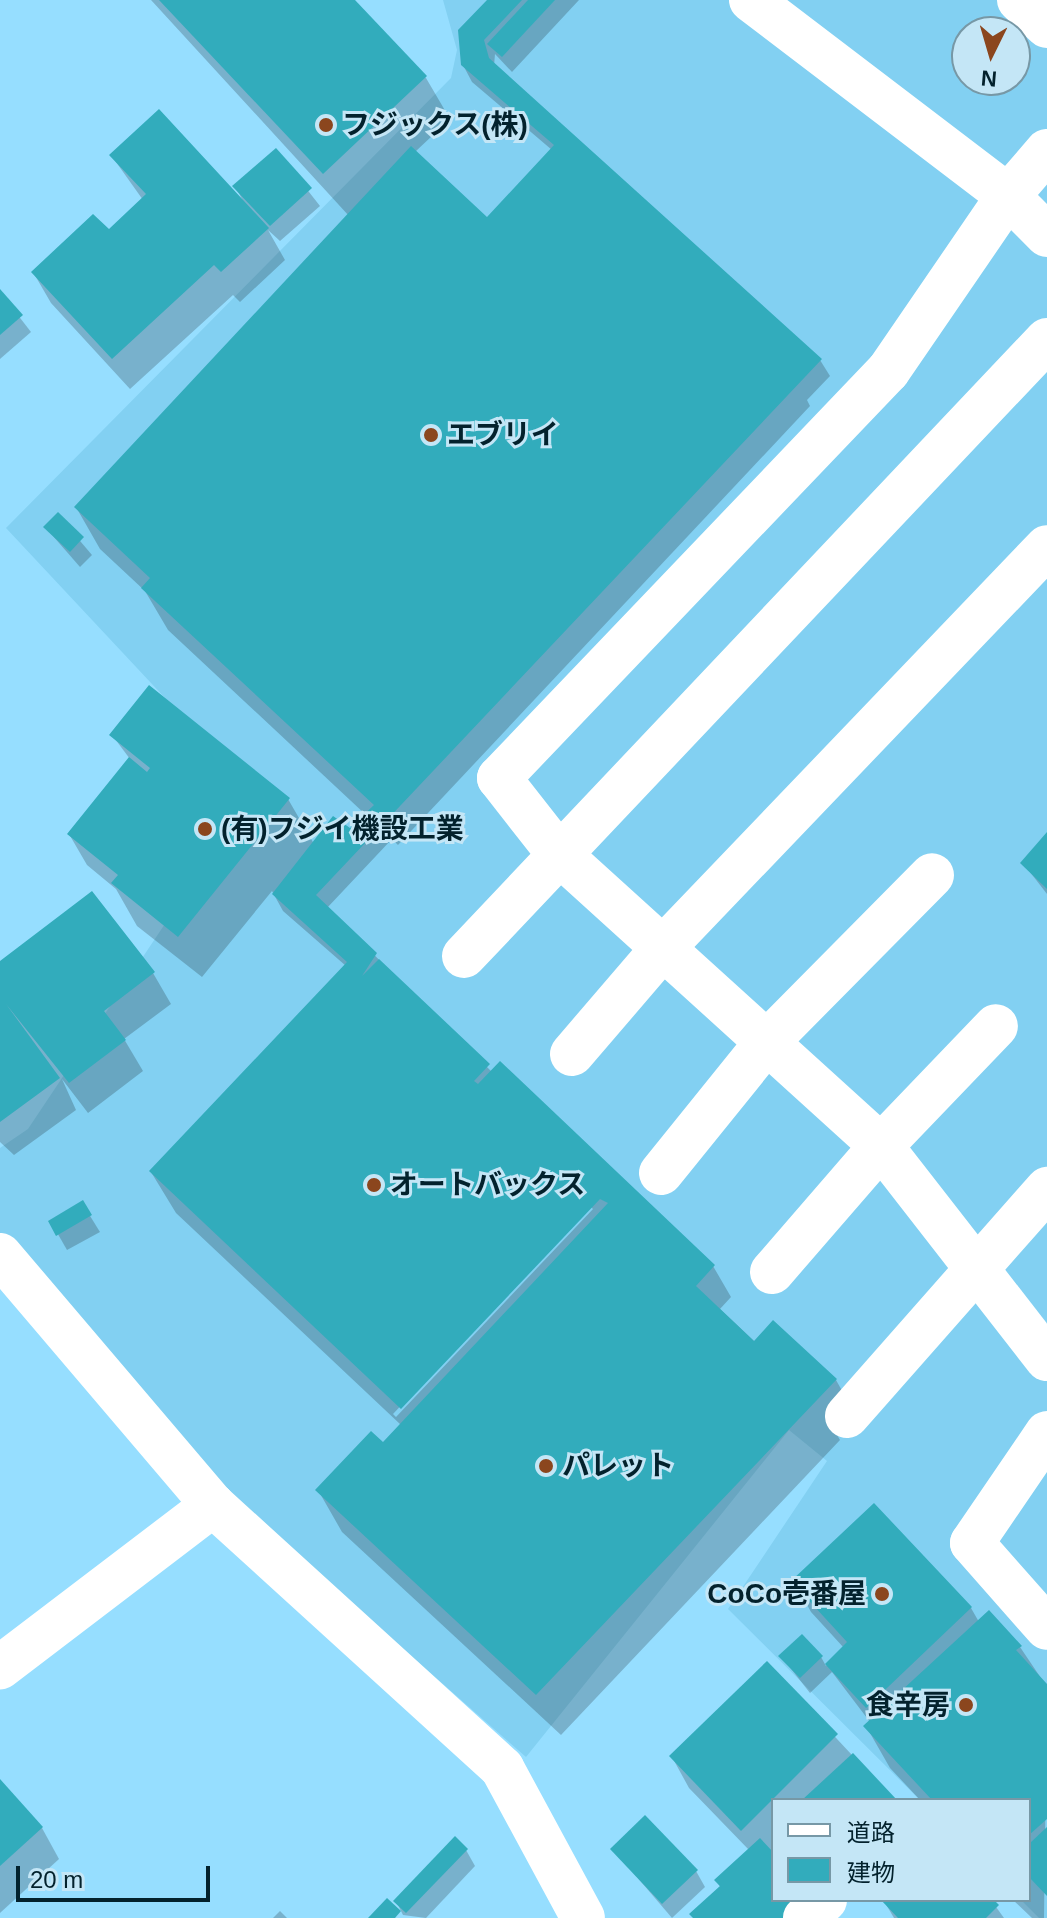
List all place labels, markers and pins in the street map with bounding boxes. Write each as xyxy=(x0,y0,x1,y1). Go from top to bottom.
place label: フジックス(株) xyxy=(342,108,529,142)
marker: フジックス(株) xyxy=(317,116,335,134)
place label: エブリイ xyxy=(447,418,559,452)
marker: エブリイ xyxy=(422,426,440,444)
place label: (有)フジイ機設工業 xyxy=(221,812,464,846)
marker: (有)フジイ機設工業 xyxy=(196,820,214,838)
place label: オートバックス xyxy=(390,1168,586,1202)
marker: オートバックス xyxy=(365,1176,383,1194)
place label: パレット xyxy=(562,1449,674,1483)
marker: パレット xyxy=(537,1457,555,1475)
place label: CoCo壱番屋 xyxy=(707,1577,866,1611)
marker: CoCo壱番屋 xyxy=(873,1585,891,1603)
place label: 食辛房 xyxy=(866,1688,950,1722)
marker: 食辛房 xyxy=(957,1696,975,1714)

